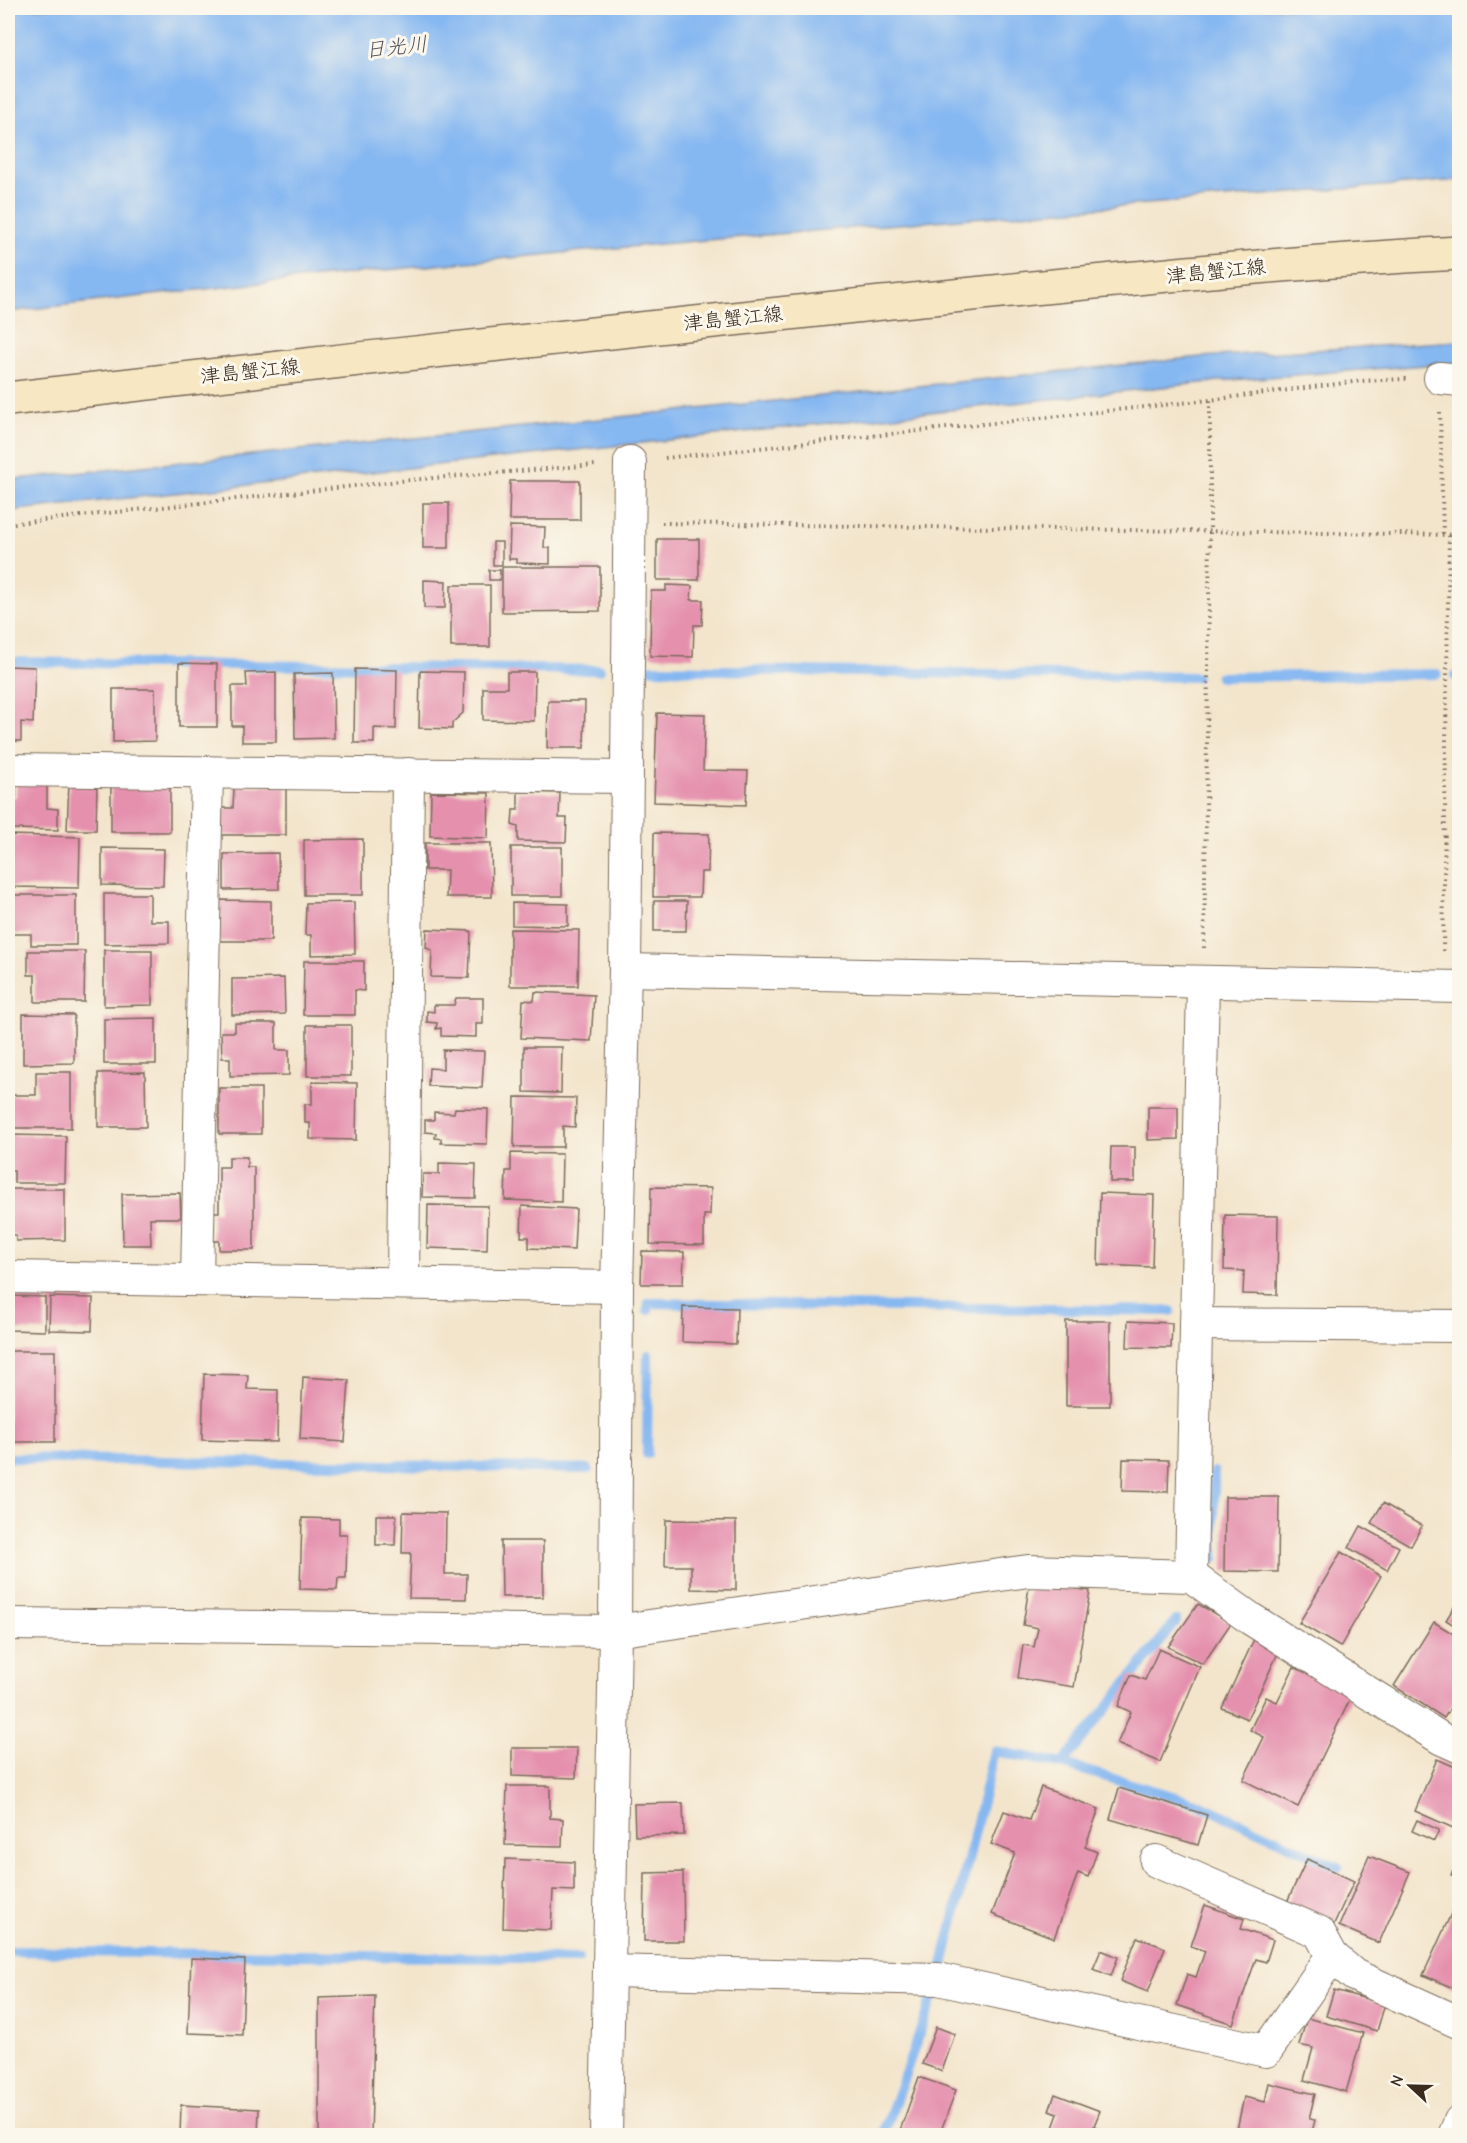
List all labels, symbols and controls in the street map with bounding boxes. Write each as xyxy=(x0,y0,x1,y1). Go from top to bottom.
water label: 日光川 xyxy=(363,32,429,62)
street label: 津島蟹江線 xyxy=(1165,255,1267,288)
street label: 津島蟹江線 xyxy=(682,302,784,335)
street label: 津島蟹江線 xyxy=(199,355,301,388)
north arrow xyxy=(1380,2056,1440,2116)
text: N xyxy=(1387,2073,1407,2089)

